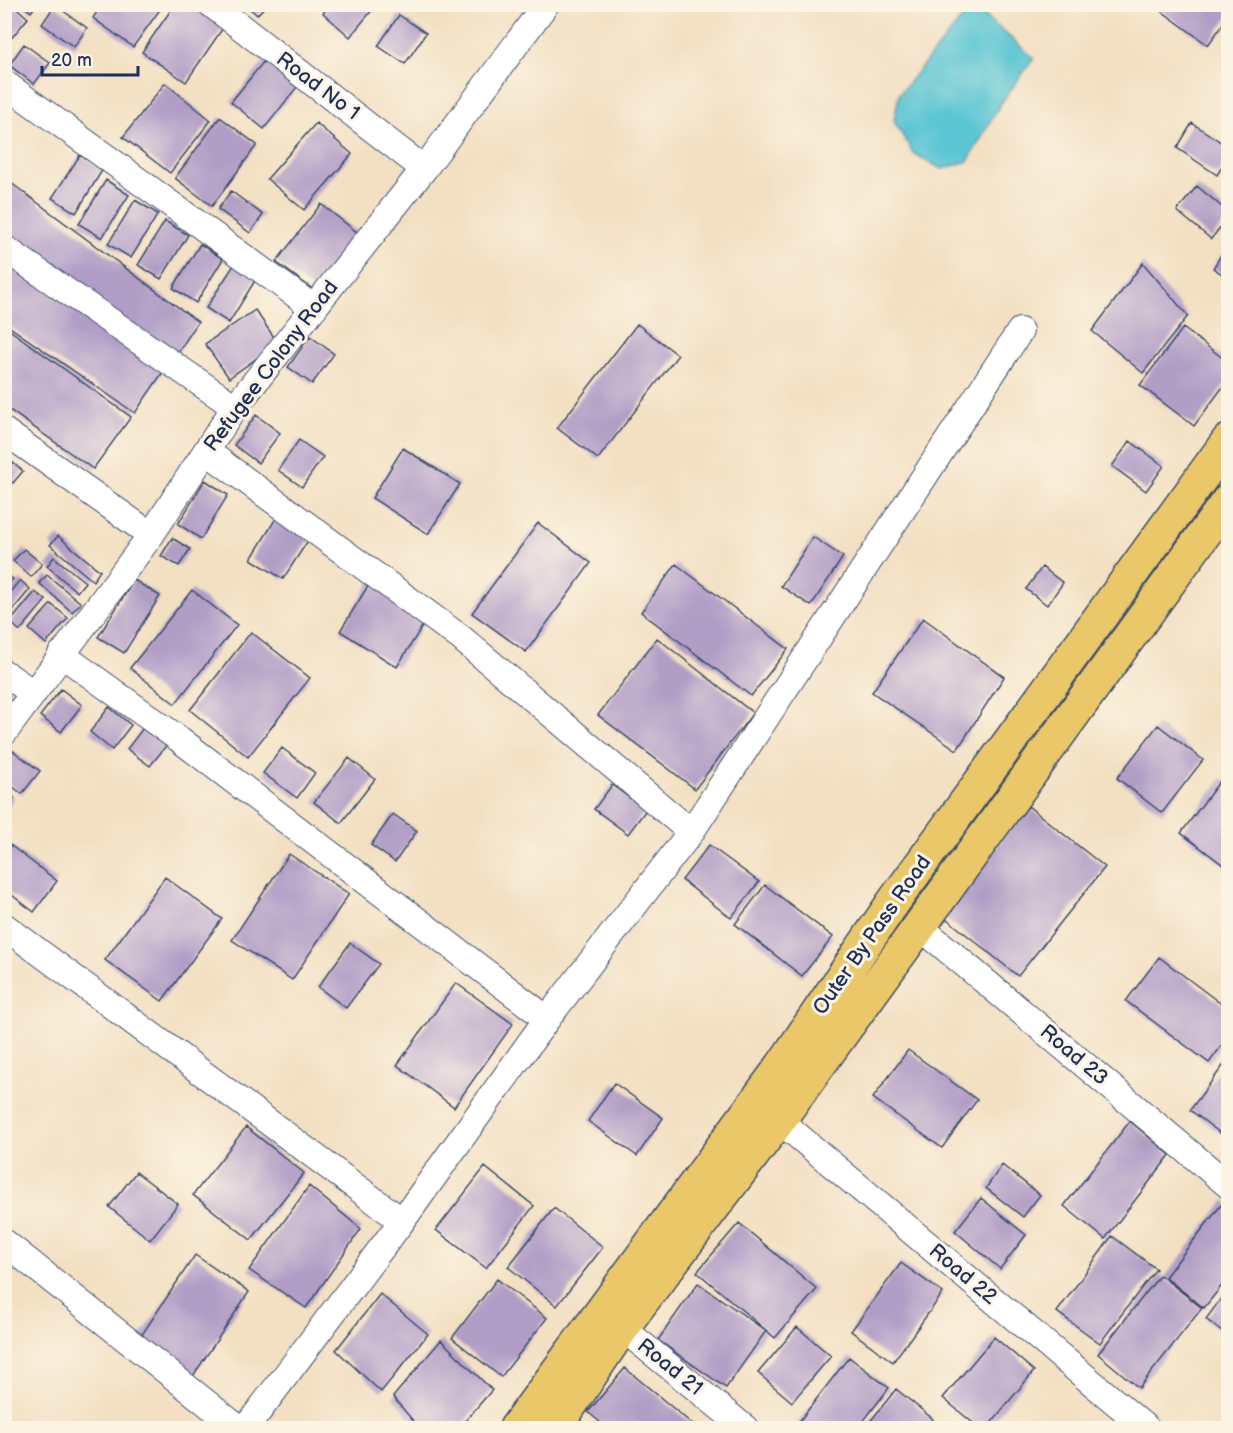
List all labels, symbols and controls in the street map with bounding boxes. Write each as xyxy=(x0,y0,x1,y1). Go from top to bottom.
scale bar xyxy=(42,39,138,77)
street label: Road No 1 xyxy=(271,47,365,125)
text: 20 m xyxy=(51,50,92,71)
street label: Refugee Colony Road xyxy=(199,276,343,456)
street label: Outer By Pass Road xyxy=(808,850,936,1020)
street label: Road 23 xyxy=(1035,1019,1113,1091)
street label: Road 22 xyxy=(924,1238,1003,1310)
street label: Road 21 xyxy=(632,1333,708,1401)

